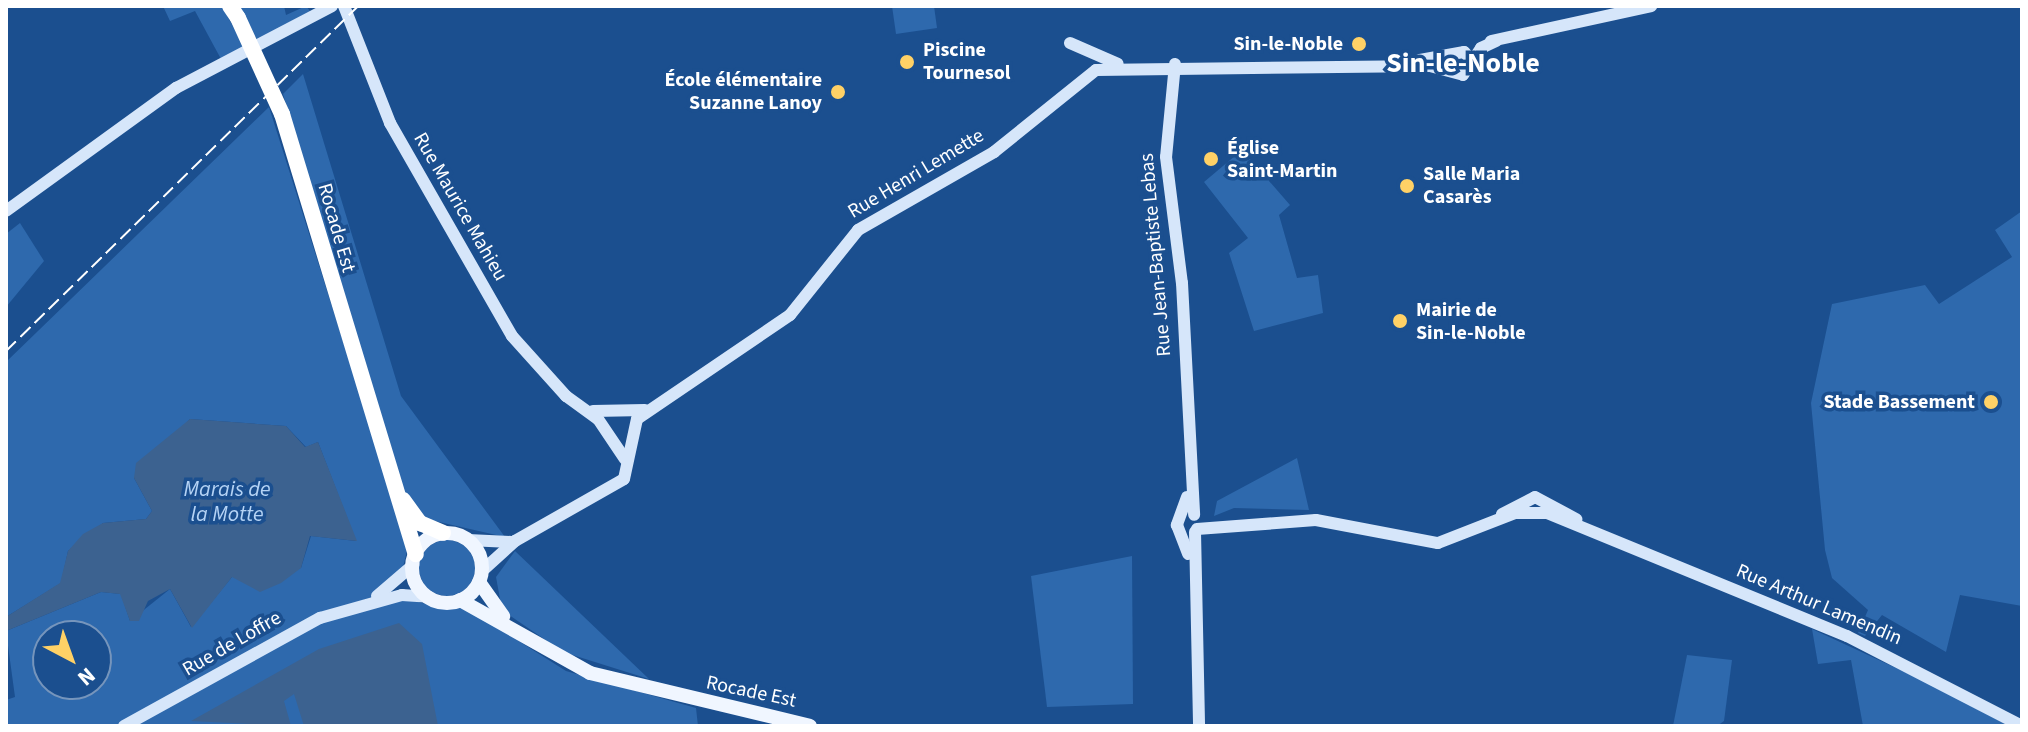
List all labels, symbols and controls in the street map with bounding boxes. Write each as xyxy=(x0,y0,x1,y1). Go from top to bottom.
place label: Sin-le-Noble xyxy=(1233,32,1343,56)
marker: Sin-le-Noble xyxy=(1350,35,1368,53)
place label: Piscine Tournesol xyxy=(923,38,1010,85)
district label: Sin-le-Noble xyxy=(1386,46,1540,80)
marker: Piscine Tournesol xyxy=(898,53,916,71)
place label: École élémentaire Suzanne Lanoy xyxy=(664,68,822,115)
marker: École élémentaire Suzanne Lanoy xyxy=(829,83,847,101)
street label: Rue Henri Lemette xyxy=(844,124,988,224)
street label: Rue Maurice Mahieu xyxy=(408,129,512,285)
place label: Église Saint-Martin xyxy=(1227,136,1338,183)
marker: Église Saint-Martin xyxy=(1202,150,1220,168)
street label: Rue Jean-Baptiste Lebas xyxy=(1135,152,1177,358)
place label: Salle Maria Casarès xyxy=(1423,162,1520,209)
marker: Salle Maria Casarès xyxy=(1398,177,1416,195)
street label: Rocade Est xyxy=(312,181,360,275)
place label: Mairie de Sin-le-Noble xyxy=(1416,298,1526,345)
marker: Mairie de Sin-le-Noble xyxy=(1391,312,1409,330)
place label: Stade Bassement xyxy=(1824,390,1975,414)
marker: Stade Bassement xyxy=(1982,393,2000,411)
water label: Marais de la Motte xyxy=(183,476,271,528)
street label: Rue Arthur Lamendin xyxy=(1733,559,1905,651)
street label: Rue de Loffre xyxy=(179,606,285,682)
north arrow xyxy=(32,620,112,700)
text: N xyxy=(70,660,102,693)
street label: Rocade Est xyxy=(704,671,798,713)

